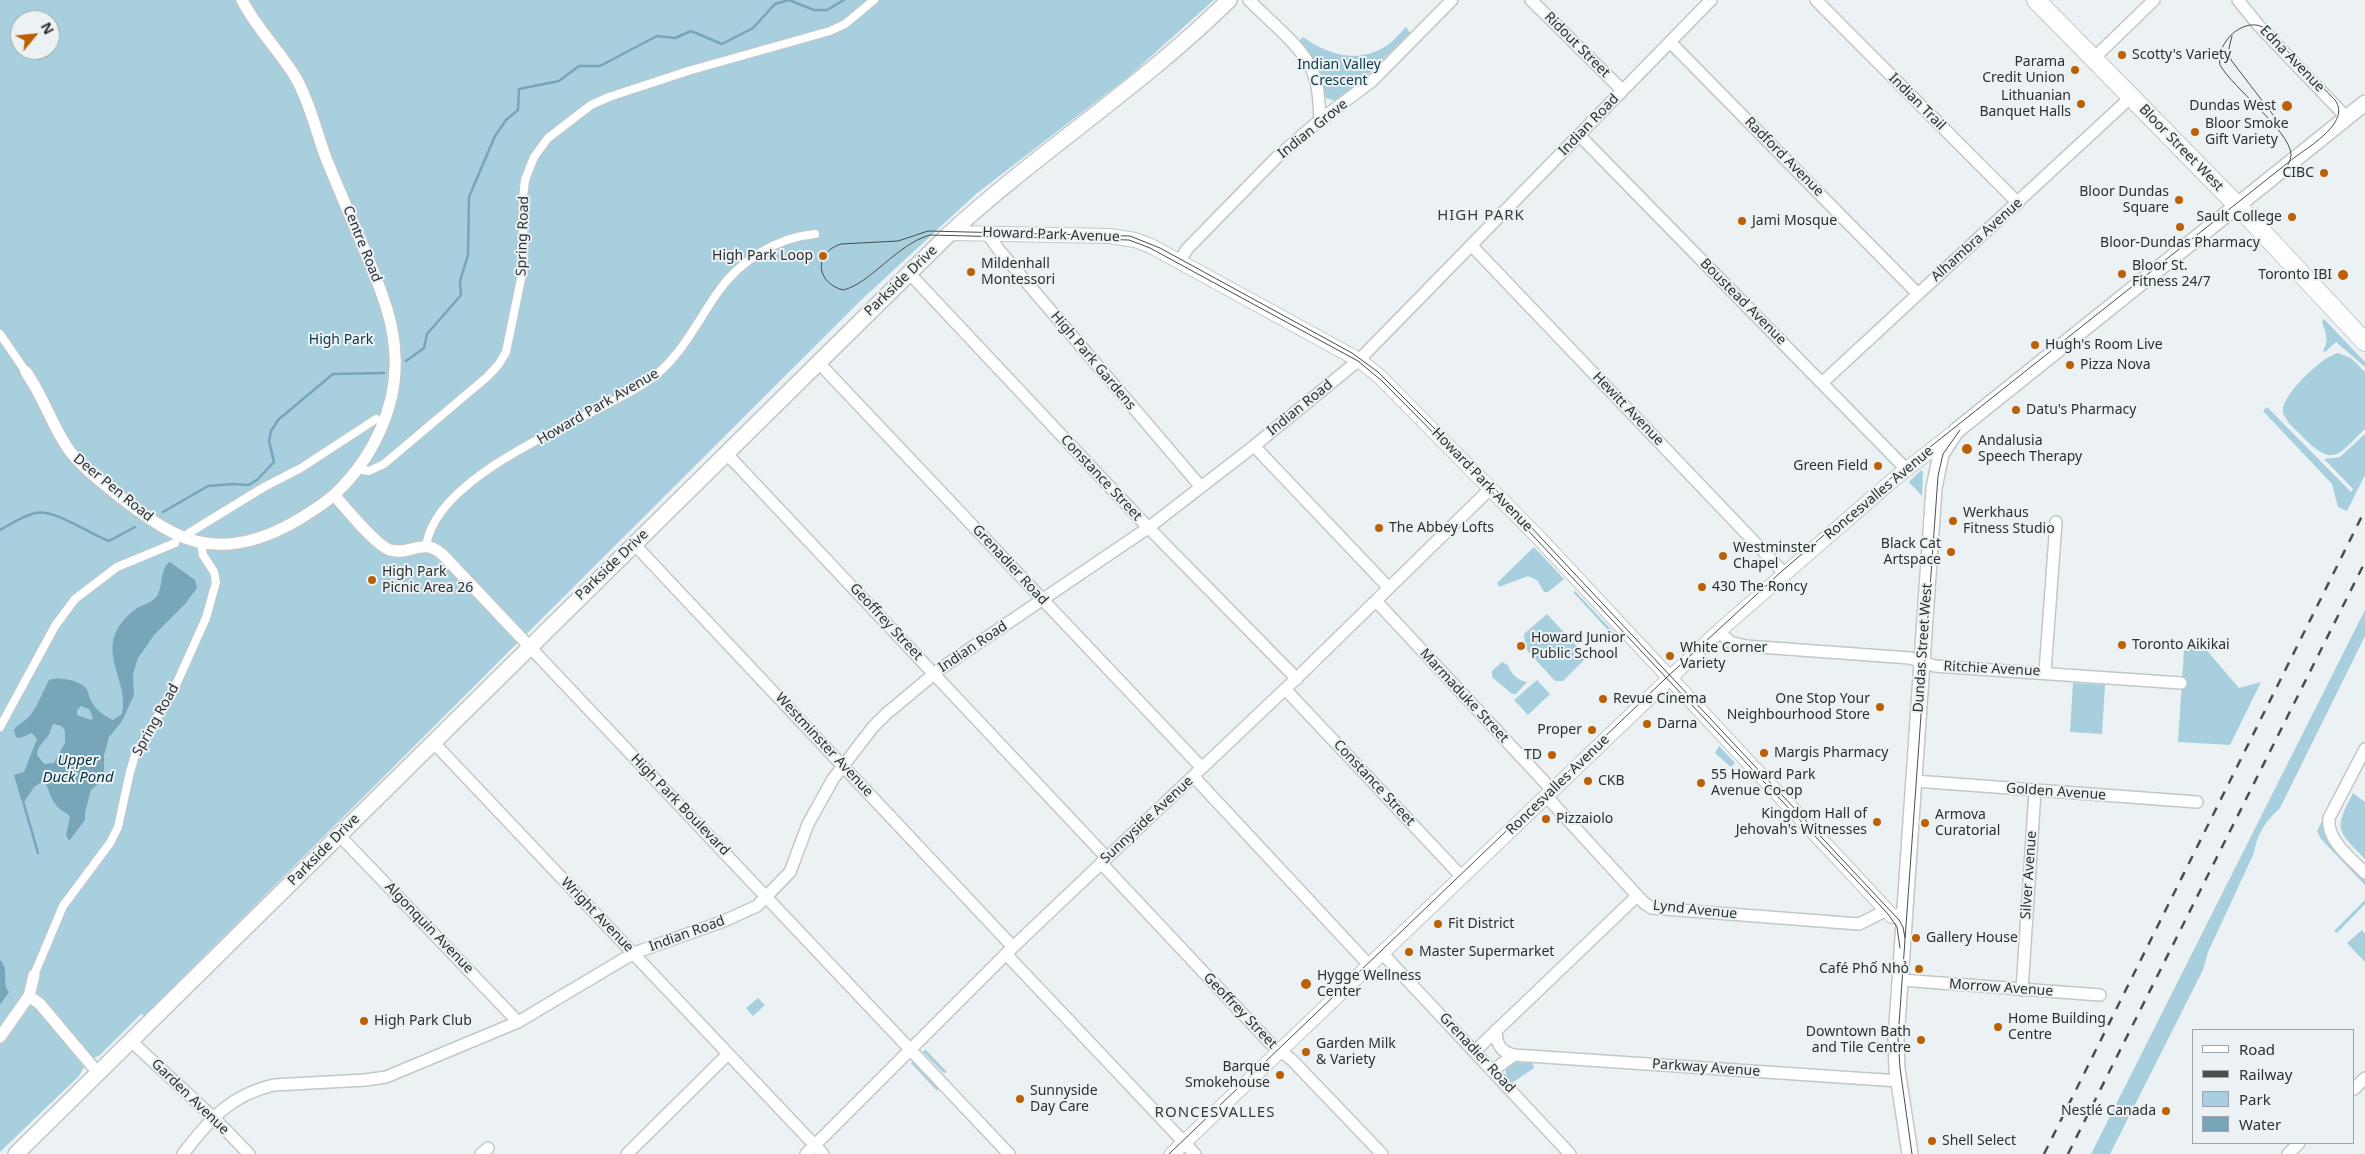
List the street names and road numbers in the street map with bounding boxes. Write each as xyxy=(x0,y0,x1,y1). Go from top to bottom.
street label: Ridout Street xyxy=(1541,9,1613,81)
street label: Edna Avenue xyxy=(2256,22,2328,96)
street label: Indian Trail xyxy=(1885,70,1949,134)
street label: Indian Road xyxy=(1555,91,1623,159)
street label: Indian Grove xyxy=(1275,96,1351,162)
street label: Bloor Street West xyxy=(2135,101,2227,195)
street label: Radford Avenue xyxy=(1741,114,1827,200)
street label: Alhambra Avenue xyxy=(1928,195,2026,285)
street label: Spring Road xyxy=(513,196,533,276)
street label: Centre Road xyxy=(339,203,385,285)
street label: Howard Park Avenue xyxy=(982,224,1120,246)
street label: Parkside Drive xyxy=(861,242,941,320)
street label: Boustead Avenue xyxy=(1696,255,1790,349)
street label: High Park Gardens xyxy=(1047,308,1139,414)
street label: Howard Park Avenue xyxy=(534,365,662,449)
street label: Hewitt Avenue xyxy=(1589,369,1667,449)
street label: Indian Road xyxy=(1264,376,1336,440)
street label: Howard Park Avenue xyxy=(1428,425,1536,535)
street label: Constance Street xyxy=(1057,431,1145,525)
street label: Roncesvalles Avenue xyxy=(1821,443,1937,543)
street label: Deer Pen Road xyxy=(70,451,156,525)
street label: Grenadier Road xyxy=(969,522,1051,608)
street label: Parkside Drive xyxy=(572,526,652,604)
street label: Geoffrey Street xyxy=(846,580,926,664)
street label: Dundas Street West xyxy=(1910,583,1936,713)
street label: Indian Road xyxy=(935,618,1011,676)
street label: Marmaduke Street xyxy=(1416,645,1512,747)
street label: Ritchie Avenue xyxy=(1943,658,2041,680)
street label: Spring Road xyxy=(129,681,183,759)
street label: Westminster Avenue xyxy=(771,690,877,800)
street label: Roncesvalles Avenue xyxy=(1503,731,1613,839)
street label: Constance Street xyxy=(1330,736,1418,830)
street label: High Park Boulevard xyxy=(627,751,733,859)
street label: Sunnyside Avenue xyxy=(1097,773,1197,867)
street label: Golden Avenue xyxy=(2005,780,2107,804)
street label: Parkside Drive xyxy=(285,811,363,889)
street label: Silver Avenue xyxy=(2018,830,2040,920)
street label: Wright Avenue xyxy=(557,874,637,956)
street label: Algonquin Avenue xyxy=(381,879,477,977)
street label: Lynd Avenue xyxy=(1652,897,1738,923)
street label: Indian Road xyxy=(647,913,727,955)
street label: Geoffrey Street xyxy=(1200,969,1280,1053)
street label: Morrow Avenue xyxy=(1948,976,2054,1000)
street label: Grenadier Road xyxy=(1436,1010,1518,1096)
street label: Garden Avenue xyxy=(148,1056,232,1138)
street label: Parkway Avenue xyxy=(1651,1056,1761,1080)

